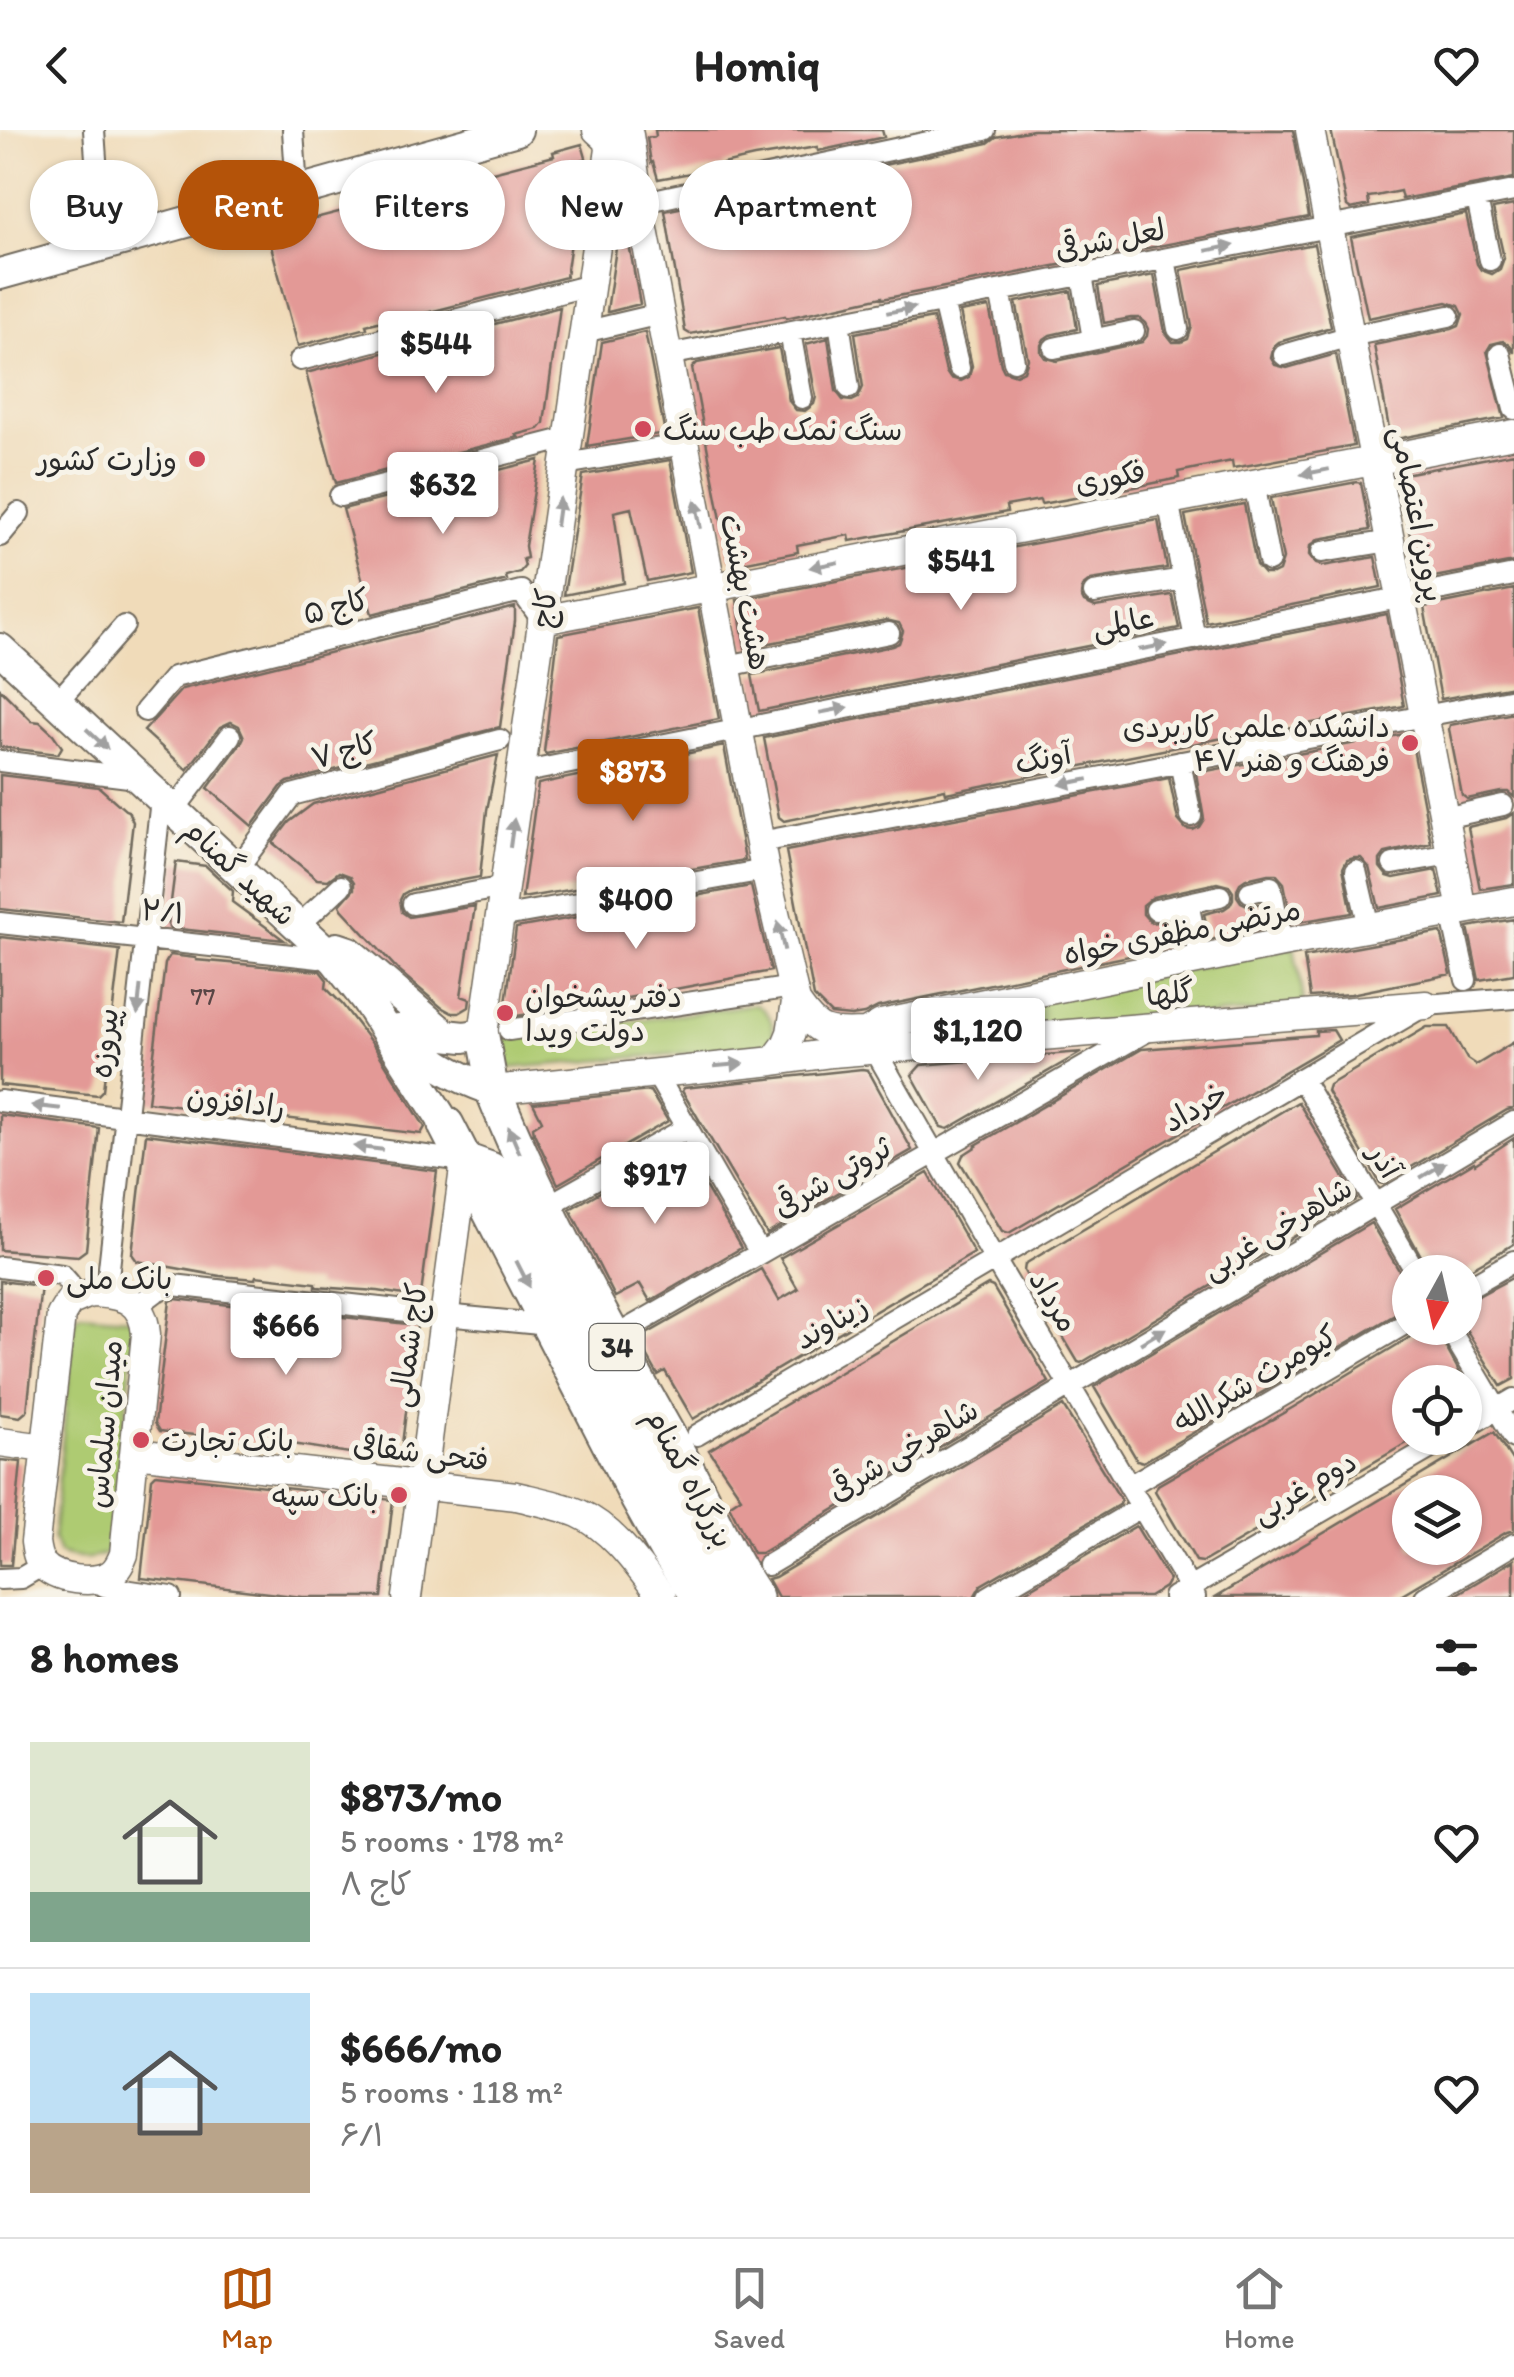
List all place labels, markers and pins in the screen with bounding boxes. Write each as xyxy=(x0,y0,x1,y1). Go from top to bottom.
pin: $544 xyxy=(377,311,495,396)
place label: سنگ نمک طب سنگ xyxy=(663,411,903,448)
marker: سنگ نمک طب سنگ xyxy=(632,418,654,440)
place label: وزارت کشور xyxy=(34,441,177,478)
marker: وزارت کشور xyxy=(186,448,208,470)
pin: $632 xyxy=(384,452,502,537)
pin: $541 xyxy=(902,528,1020,613)
place label: دانشکده علمی کاربردی فرهنگ و هنر ۴۷ xyxy=(1123,708,1390,779)
marker: دانشکده علمی کاربردی فرهنگ و هنر ۴۷ xyxy=(1399,732,1421,754)
pin: $873 xyxy=(574,739,692,824)
pin: $400 xyxy=(577,867,695,952)
place label: دفتر پیشخوان دولت ویدا xyxy=(525,978,682,1049)
pin: $1,120 xyxy=(897,998,1059,1083)
marker: دفتر پیشخوان دولت ویدا xyxy=(494,1002,516,1024)
pin: $917 xyxy=(596,1142,714,1227)
place label: بانک ملی xyxy=(66,1260,173,1298)
marker: بانک ملی xyxy=(35,1267,57,1289)
pin: $666 xyxy=(227,1293,345,1378)
place label: بانک تجارت xyxy=(161,1422,294,1459)
marker: بانک تجارت xyxy=(130,1429,152,1451)
place label: بانک سپه xyxy=(272,1477,379,1515)
marker: بانک سپه xyxy=(388,1484,410,1506)

